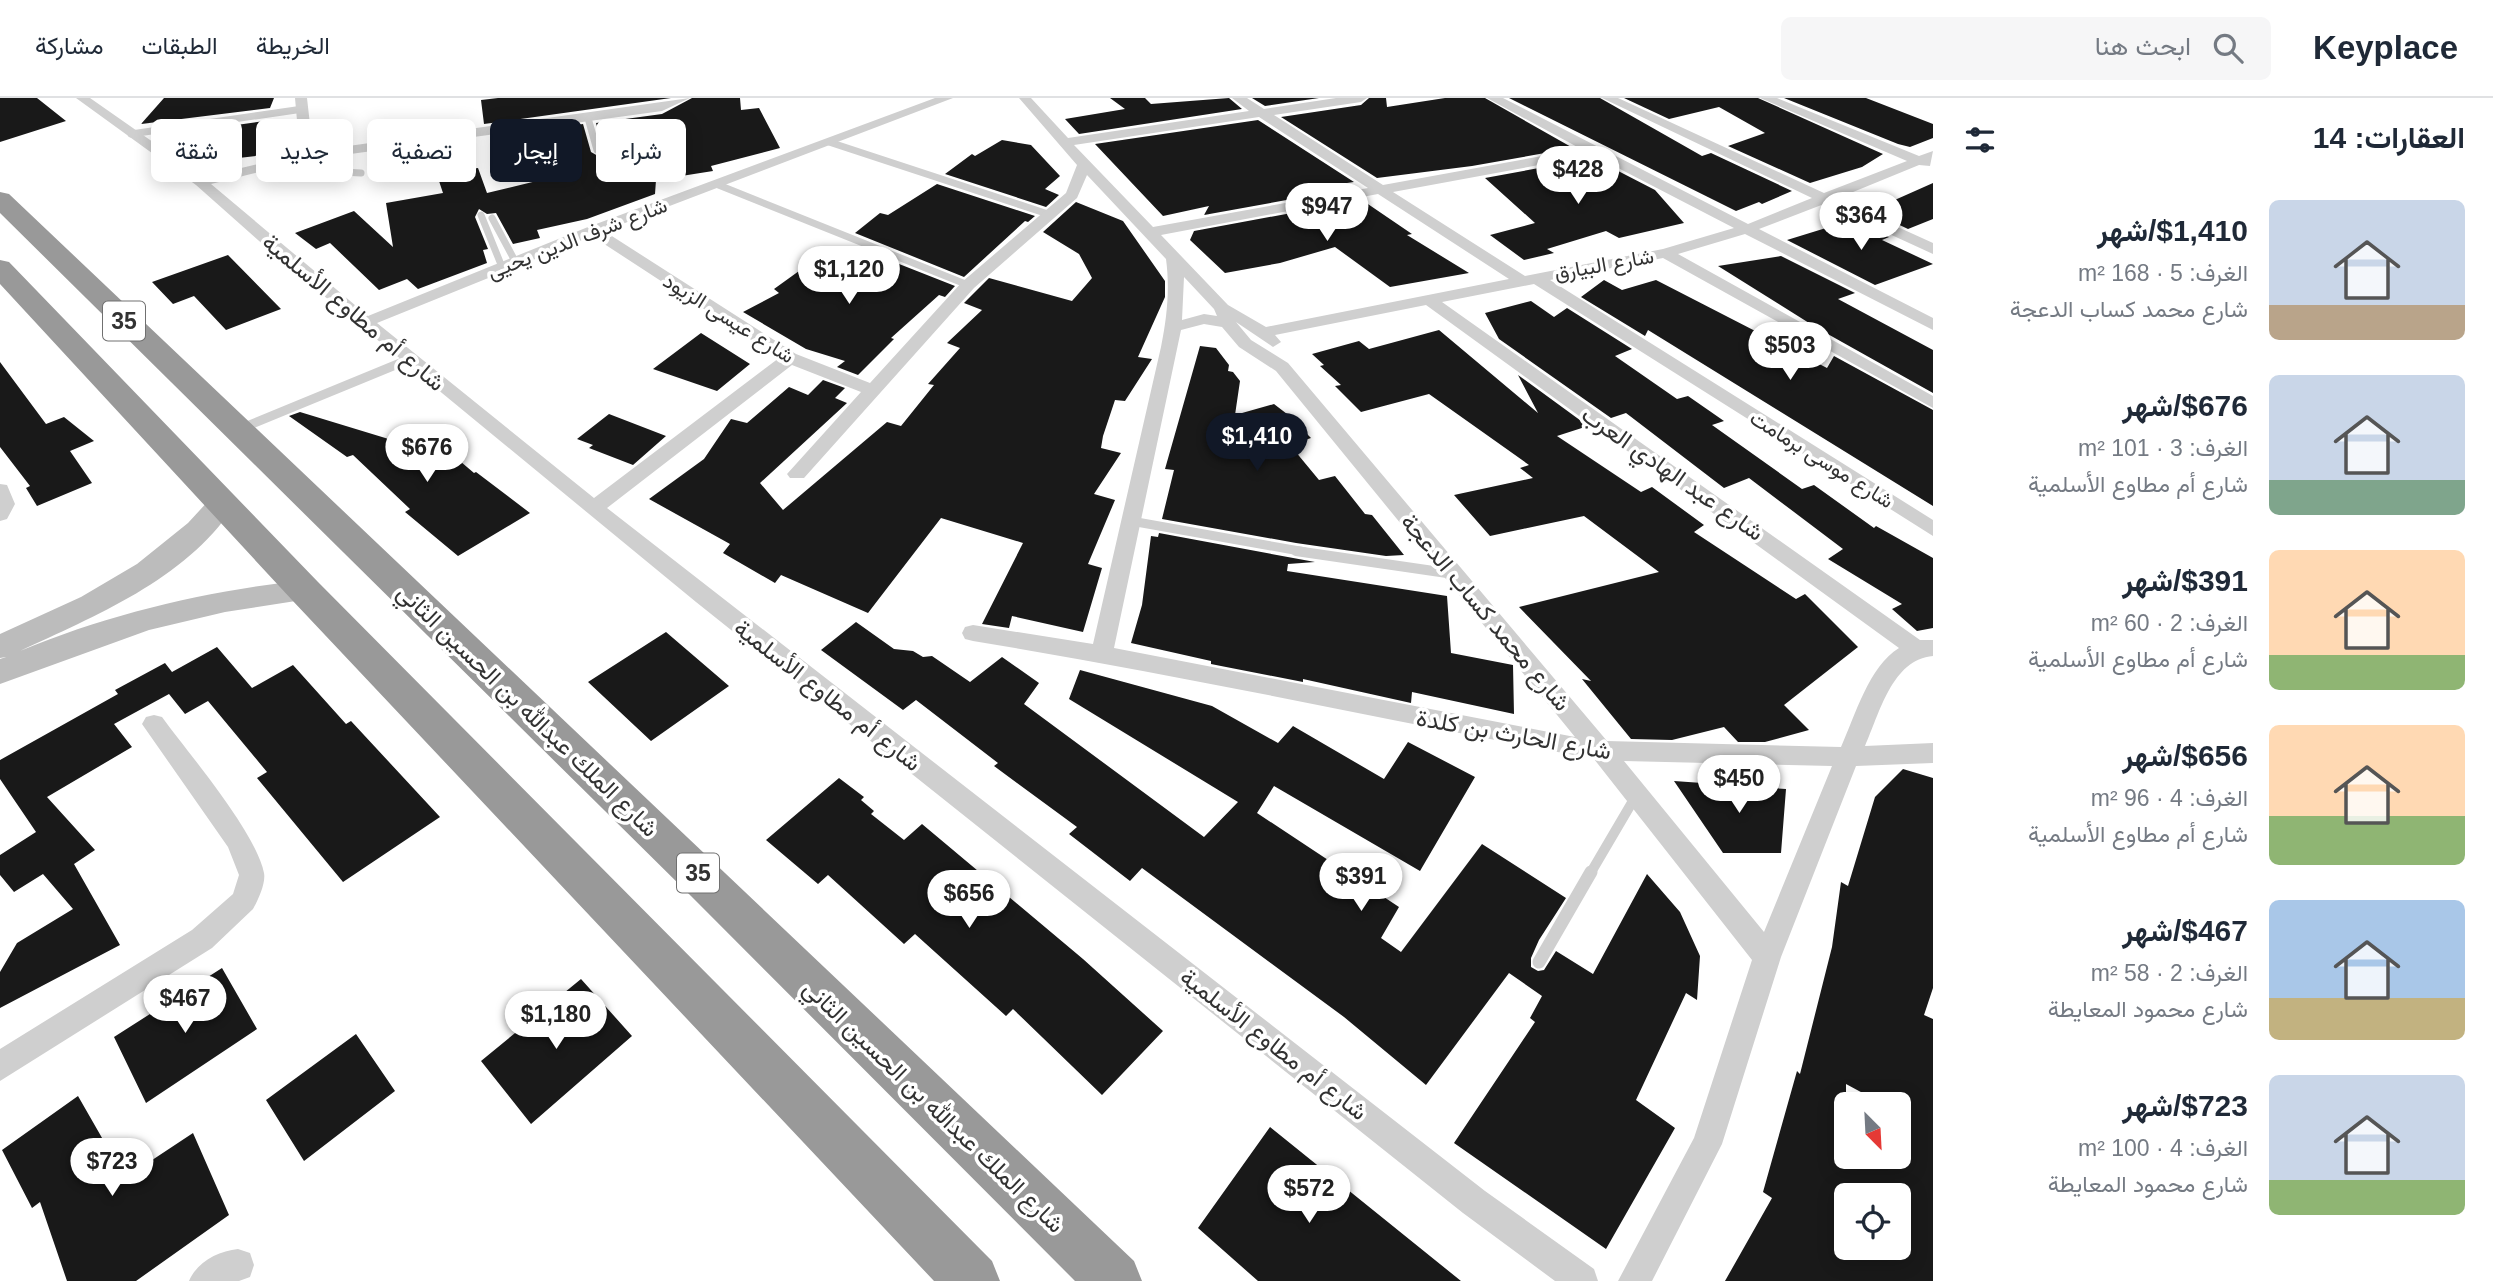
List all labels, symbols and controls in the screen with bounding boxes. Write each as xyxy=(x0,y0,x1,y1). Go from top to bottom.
search box xyxy=(1781,17,2271,80)
icon: search xyxy=(2209,29,2247,67)
text: Keyplace xyxy=(2313,29,2458,66)
text: ابحث هنا xyxy=(2095,31,2191,61)
text: مشاركة xyxy=(35,32,103,59)
text: الطبقات xyxy=(141,32,218,59)
text: الخريطة xyxy=(256,32,330,59)
chip: شقة xyxy=(151,119,242,182)
chip: جديد xyxy=(256,119,353,182)
chip: تصفية xyxy=(367,119,476,182)
chip: إيجار xyxy=(490,119,582,182)
chip: شراء xyxy=(596,119,686,182)
icon: filters xyxy=(1961,121,1999,159)
text: العقارات: 14 xyxy=(2313,121,2465,154)
pin: $428 xyxy=(1537,146,1619,206)
text: $428 xyxy=(1552,156,1604,182)
pin: $947 xyxy=(1286,184,1368,243)
pin: $364 xyxy=(1820,192,1902,252)
street label: شارع شرف الدين يحيى xyxy=(484,193,671,286)
text: $947 xyxy=(1301,193,1353,219)
text: $364 xyxy=(1835,202,1887,228)
text: $1,410/شهر xyxy=(2097,214,2248,247)
street label: شارع أم مطاوع الأسلمية xyxy=(255,228,451,398)
icon: home xyxy=(2325,228,2409,312)
street label: شارع البيارق xyxy=(1553,244,1656,287)
pin: $1,120 xyxy=(792,246,906,306)
text: $1,120 xyxy=(814,256,884,282)
text: الغرف: 5 · 168 m² xyxy=(2078,260,2248,286)
street label: شارع عيسى الزيود xyxy=(658,269,799,370)
text: شارع محمد كساب الدعجة xyxy=(2010,296,2248,322)
road number: 35 xyxy=(103,302,145,341)
pin: $503 xyxy=(1749,322,1831,382)
text: $503 xyxy=(1764,332,1816,358)
text: $676/شهر xyxy=(2122,389,2248,422)
street label: شارع عبد الهادي العرب xyxy=(1574,400,1769,551)
icon: home xyxy=(2325,403,2409,487)
street label: شارع موسى برمامت xyxy=(1744,406,1898,515)
pin: $1,410 xyxy=(1200,414,1314,473)
text: $1,410 xyxy=(1222,423,1292,449)
pin: $676 xyxy=(386,424,468,484)
text: $676 xyxy=(401,434,453,460)
text: الغرف: 3 · 101 m² xyxy=(2078,435,2248,461)
text: شارع أم مطاوع الأسلمية xyxy=(2028,471,2248,497)
street label: شارع محمد كساب الدعجة xyxy=(1393,508,1576,718)
text: $391/شهر xyxy=(2122,564,2248,597)
street label: شارع الملك عبدالله بن الحسين الثاني xyxy=(388,578,664,846)
icon: home xyxy=(2325,578,2409,662)
text: الغرف: 2 · 60 m² xyxy=(2091,610,2248,636)
street label: شارع أم مطاوع الأسلمية xyxy=(727,614,927,779)
text: شارع أم مطاوع الأسلمية xyxy=(2028,646,2248,672)
street label: شارع الحارث بن كلدة xyxy=(1414,704,1614,767)
text: $656/شهر xyxy=(2122,739,2248,772)
icon: home xyxy=(2325,753,2409,837)
pin: $450 xyxy=(1698,756,1780,815)
text: $450 xyxy=(1713,765,1765,791)
text: الغرف: 4 · 96 m² xyxy=(2091,785,2248,811)
text: شارع أم مطاوع الأسلمية xyxy=(2028,821,2248,847)
road number: 35 xyxy=(677,853,719,892)
pin: $391 xyxy=(1320,854,1402,913)
text: $391 xyxy=(1335,863,1387,889)
pin: $656 xyxy=(928,870,1010,930)
text: $656 xyxy=(943,880,995,906)
text: $467/شهر xyxy=(2122,914,2248,947)
icon: home xyxy=(2325,928,2409,1012)
text: الغرف: 2 · 58 m² xyxy=(2091,960,2248,986)
street label: شارع أم مطاوع الأسلمية xyxy=(1173,963,1373,1128)
street label: شارع الملك عبدالله بن الحسين الثاني xyxy=(794,974,1070,1242)
pin: $467 xyxy=(144,976,226,1035)
text: $467 xyxy=(159,985,211,1011)
pin: $1,180 xyxy=(499,992,613,1051)
text: شارع محمود المعايطة xyxy=(2048,996,2248,1022)
text: $1,180 xyxy=(521,1001,591,1027)
text: $723/شهر xyxy=(2122,1089,2248,1122)
north arrow xyxy=(1834,1092,1911,1169)
map controls xyxy=(1834,1092,1911,1260)
icon: home xyxy=(2325,1103,2409,1187)
text: الغرف: 4 · 100 m² xyxy=(2078,1135,2248,1161)
pin: $723 xyxy=(71,1138,153,1198)
text: $723 xyxy=(86,1148,138,1174)
pin: $572 xyxy=(1268,1166,1350,1225)
text: شارع محمود المعايطة xyxy=(2048,1171,2248,1197)
text: $572 xyxy=(1283,1175,1335,1201)
button: locate xyxy=(1834,1183,1911,1260)

